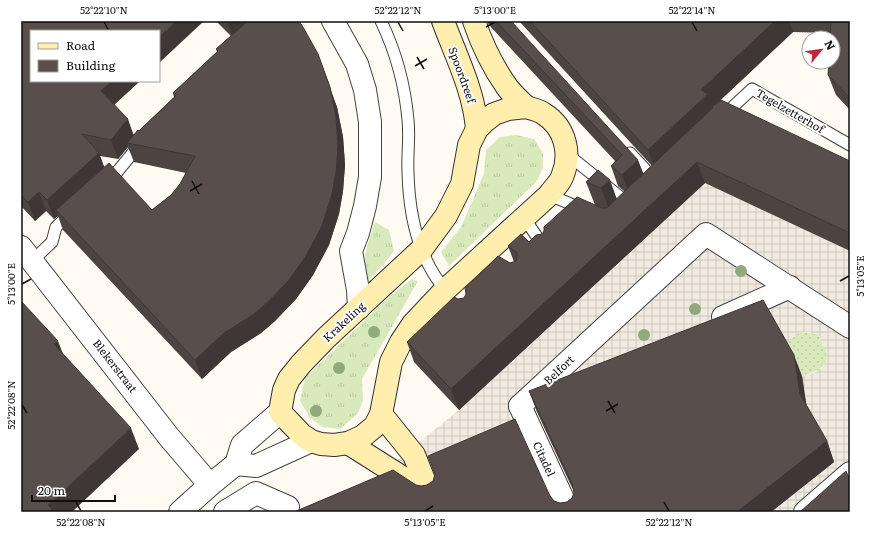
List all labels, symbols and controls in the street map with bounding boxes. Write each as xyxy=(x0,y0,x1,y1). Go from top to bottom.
text: 52°22'10"N xyxy=(80,2,128,17)
text: 52°22'12"N xyxy=(374,2,422,17)
text: 5°13'00"E xyxy=(474,2,516,17)
text: 52°22'14"N xyxy=(668,2,716,17)
legend xyxy=(30,30,160,82)
north arrow xyxy=(801,30,841,70)
text: Road xyxy=(66,36,96,54)
text: N xyxy=(821,37,840,53)
street label: Spoordreef xyxy=(445,44,481,106)
text: Building xyxy=(66,56,116,74)
street label: Tegelzetterhof xyxy=(753,84,828,137)
text: 5°13'05"E xyxy=(852,255,867,297)
text: 5°13'00"E xyxy=(3,263,18,305)
street label: Krakeling xyxy=(319,297,369,345)
street label: Blekerstraat xyxy=(90,335,142,396)
street label: Belfort xyxy=(539,351,578,388)
text: 52°22'08"N xyxy=(3,380,18,430)
street label: Citadel xyxy=(530,438,560,479)
scale bar xyxy=(32,477,115,503)
text: 20 m xyxy=(38,481,65,499)
text: 52°22'08"N xyxy=(56,514,106,529)
text: 5°13'05"E xyxy=(404,514,446,529)
text: 52°22'12"N xyxy=(645,514,693,529)

